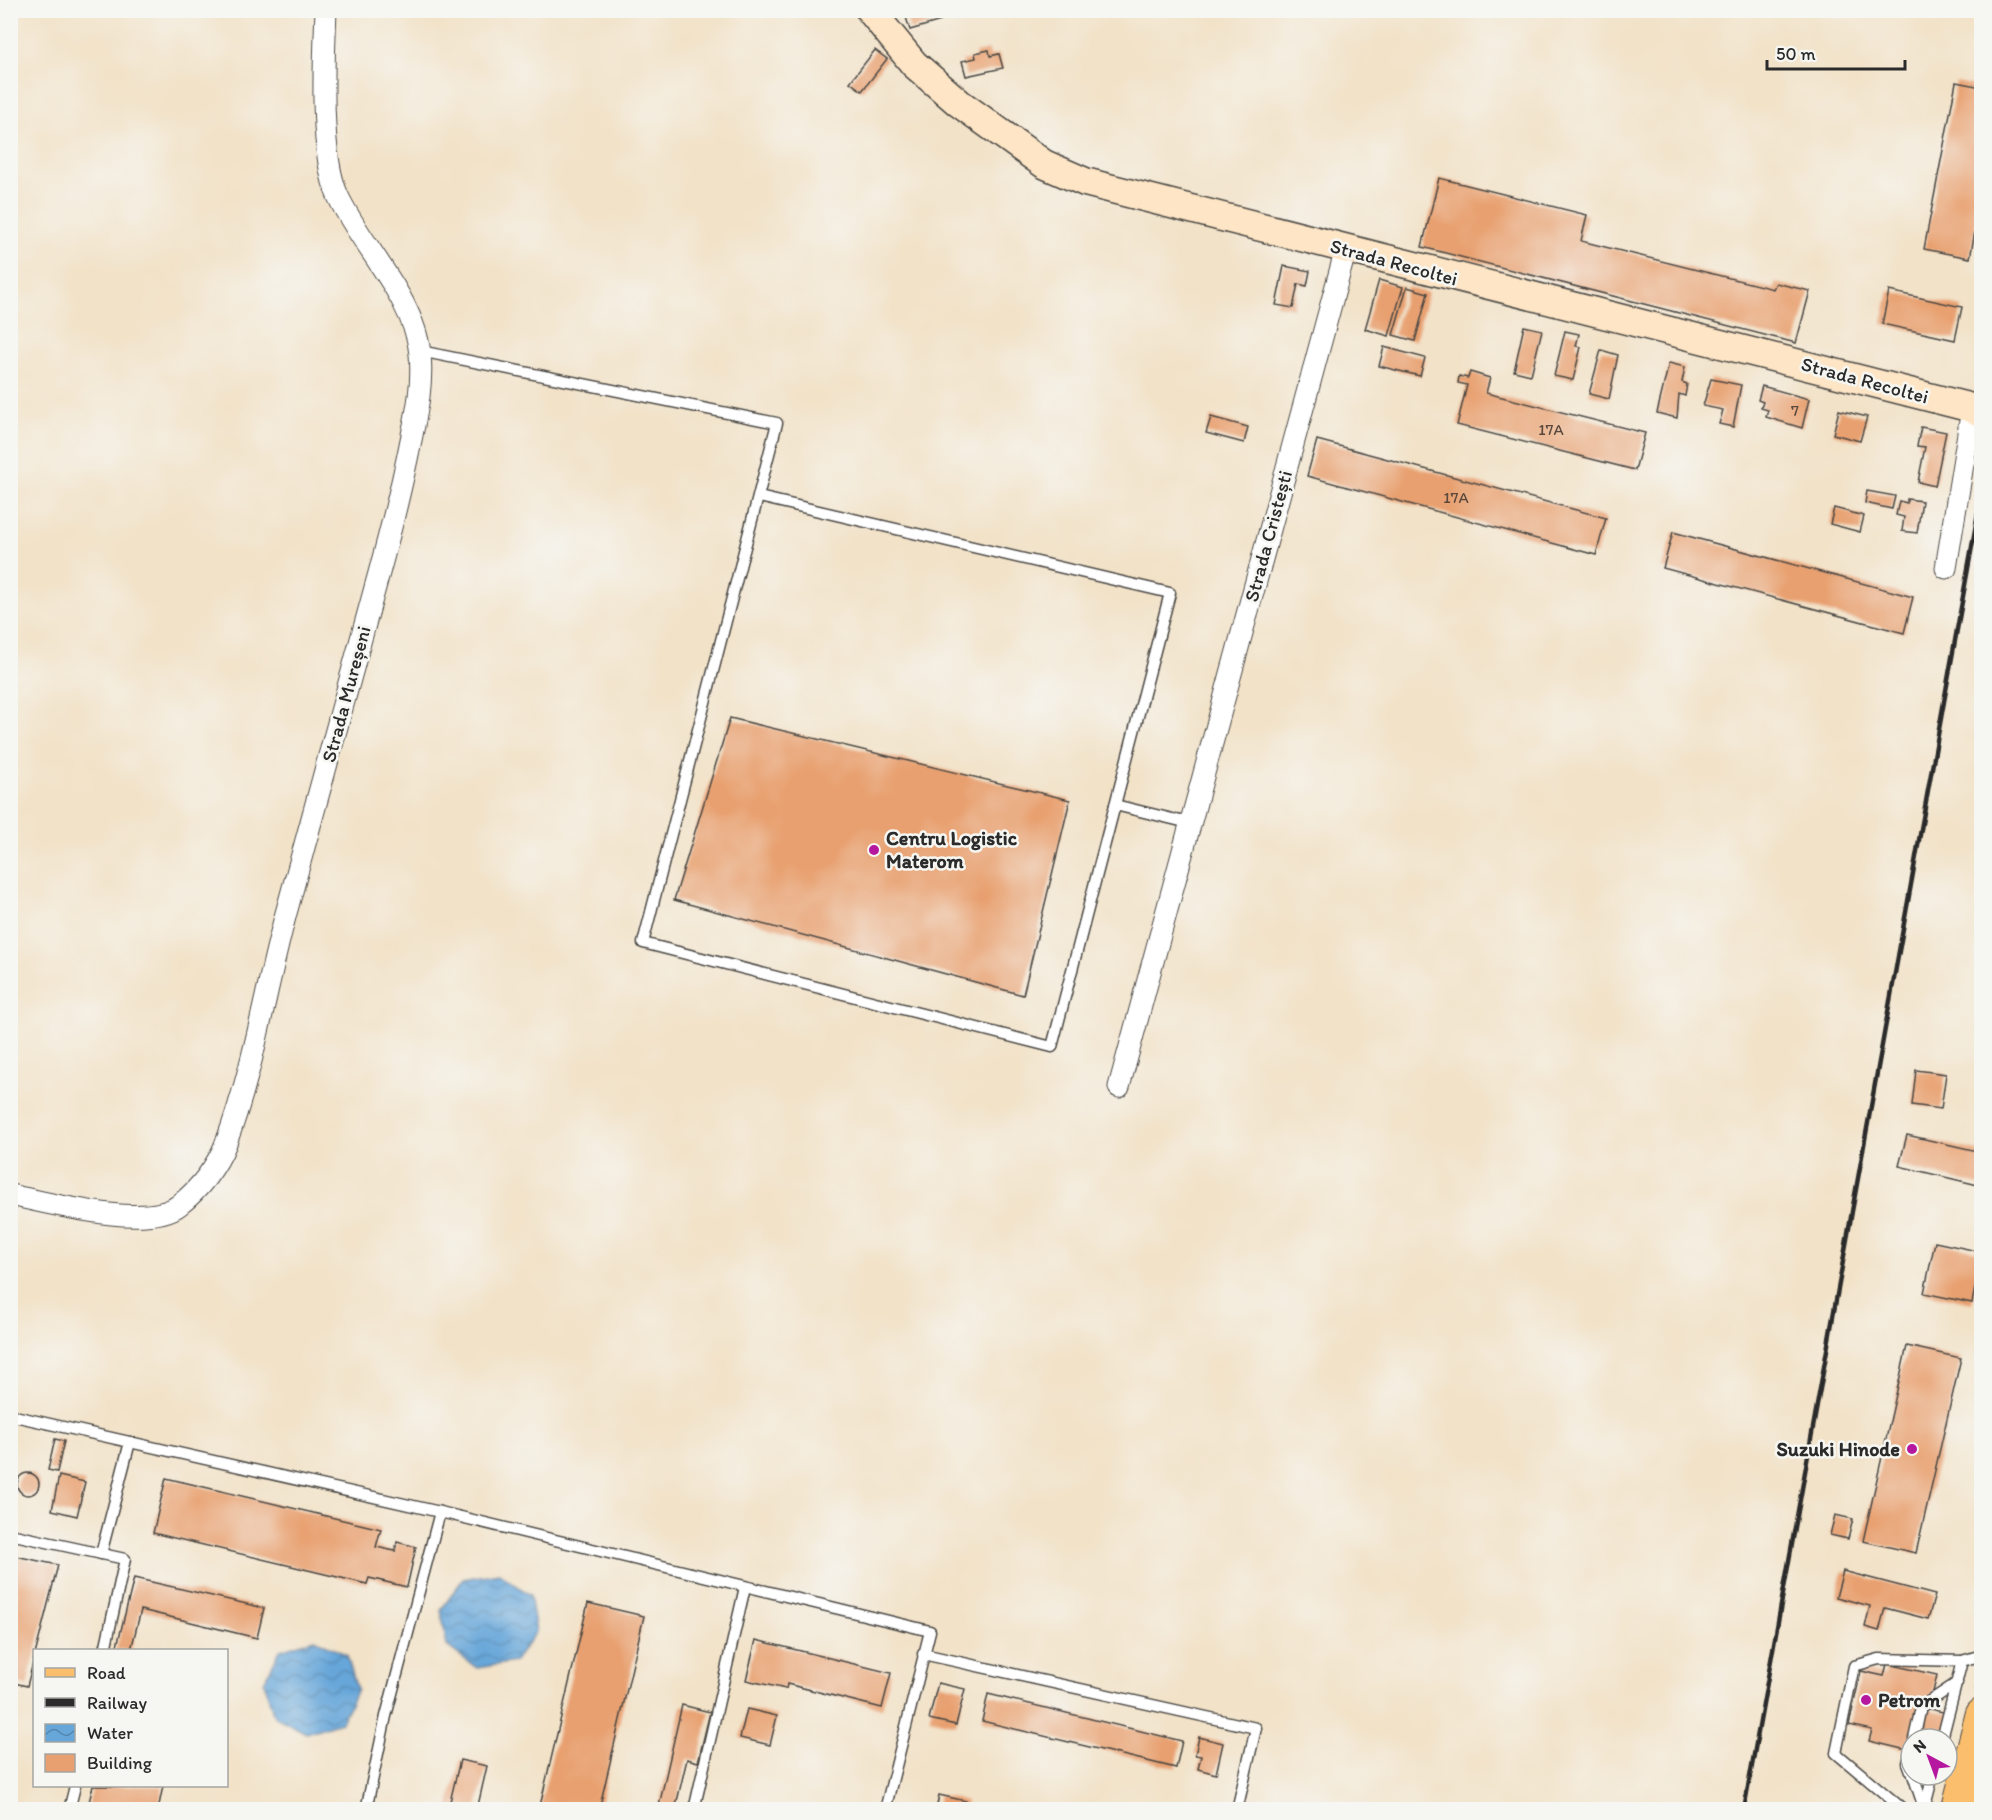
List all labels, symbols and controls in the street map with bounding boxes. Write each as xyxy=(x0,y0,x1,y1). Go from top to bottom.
scale bar xyxy=(1767,33,1905,71)
text: 50 m xyxy=(1776,43,1816,65)
street label: Strada Recoltei xyxy=(1328,233,1460,291)
street label: Strada Recoltei xyxy=(1799,351,1931,409)
house number: 7 xyxy=(1791,401,1799,420)
house number: 17A xyxy=(1538,420,1564,439)
street label: Strada Cristești xyxy=(1239,468,1297,604)
house number: 17A xyxy=(1443,488,1469,507)
street label: Strada Mureșeni xyxy=(316,623,376,765)
place label: Centru Logistic Materom xyxy=(886,826,1018,873)
marker: Centru Logistic Materom xyxy=(867,843,881,857)
place label: Suzuki Hinode xyxy=(1777,1437,1900,1461)
marker: Suzuki Hinode xyxy=(1905,1442,1919,1456)
legend xyxy=(33,1649,228,1787)
text: Road xyxy=(87,1662,126,1684)
place label: Petrom xyxy=(1878,1688,1941,1712)
text: Railway xyxy=(87,1692,148,1714)
marker: Petrom xyxy=(1859,1693,1873,1707)
text: Water xyxy=(87,1722,133,1744)
north arrow xyxy=(1899,1727,1959,1787)
text: N xyxy=(1909,1735,1930,1757)
text: Building xyxy=(87,1752,153,1774)

